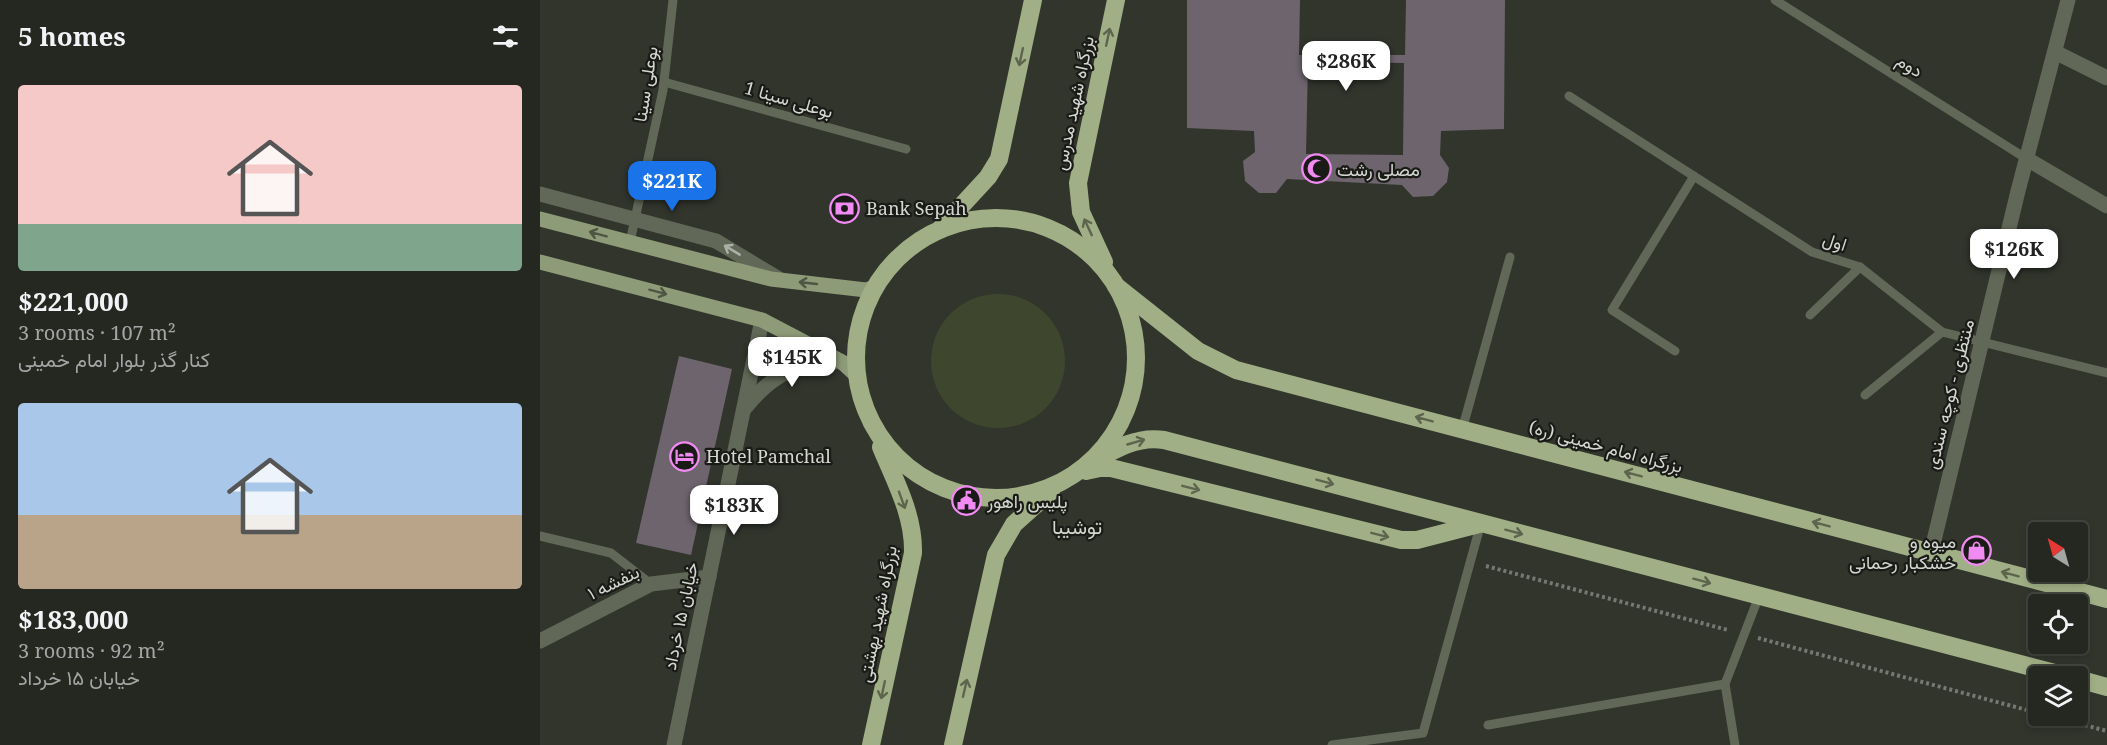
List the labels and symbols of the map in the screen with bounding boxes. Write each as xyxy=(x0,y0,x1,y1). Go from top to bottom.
one-way arrow xyxy=(1103,28,1114,48)
street label: بزرگراه شهید مدرس xyxy=(1047,34,1099,172)
pin: $286K xyxy=(1304,41,1388,92)
street label: بوعلی سینا xyxy=(627,44,663,124)
one-way arrow xyxy=(1014,47,1026,66)
street label: دوم xyxy=(1892,48,1928,83)
street label: بوعلی سینا 1 xyxy=(742,75,836,123)
mosque icon: مصلی رشت xyxy=(1300,153,1332,185)
place label: مصلی رشت xyxy=(1337,157,1420,181)
pin: $221K xyxy=(630,161,714,212)
bank icon: Bank Sepah xyxy=(829,192,861,224)
place label: Bank Sepah xyxy=(866,196,967,220)
one-way arrow xyxy=(1081,219,1093,237)
street label: اول xyxy=(1820,226,1850,256)
one-way arrow xyxy=(589,228,608,239)
pin: $126K xyxy=(1972,229,2056,280)
one-way arrow xyxy=(724,244,741,256)
one-way arrow xyxy=(799,277,818,288)
one-way arrow xyxy=(648,287,667,299)
street label: منتظری - کوچه سندی xyxy=(1919,317,1980,472)
pin: $145K xyxy=(750,337,834,388)
one-way arrow xyxy=(1415,413,1434,425)
street label: بزرگراه امام خمینی (ره) xyxy=(1526,414,1686,479)
one-way arrow xyxy=(1126,436,1145,447)
hotel icon: Hotel Pamchal xyxy=(669,440,701,472)
place label: Hotel Pamchal xyxy=(706,444,831,468)
one-way arrow xyxy=(1623,468,1642,480)
one-way arrow xyxy=(1315,477,1334,489)
one-way arrow xyxy=(1181,483,1200,495)
pin: $183K xyxy=(692,485,776,536)
public building icon: پلیس راهور xyxy=(950,485,982,517)
place label: پلیس راهور xyxy=(986,489,1068,514)
one-way arrow xyxy=(898,490,909,509)
district label: توشیبا xyxy=(1052,513,1102,540)
one-way arrow xyxy=(1812,518,1831,529)
north arrow xyxy=(2028,522,2088,582)
one-way arrow xyxy=(1504,526,1523,538)
place label: میوه و خشکبار رحمانی xyxy=(1849,529,1956,574)
one-way arrow xyxy=(1370,530,1389,542)
shop icon: میوه و خشکبار رحمانی xyxy=(1961,535,1993,567)
street label: بزرگراه شهید بهشتی xyxy=(852,543,902,685)
street label: بنفشه ۱ xyxy=(583,559,643,605)
street label: خیابان ۱۵ خرداد xyxy=(657,560,703,672)
one-way arrow xyxy=(2001,567,2020,579)
one-way arrow xyxy=(1693,576,1712,587)
one-way arrow xyxy=(960,679,972,698)
one-way arrow xyxy=(877,680,888,699)

